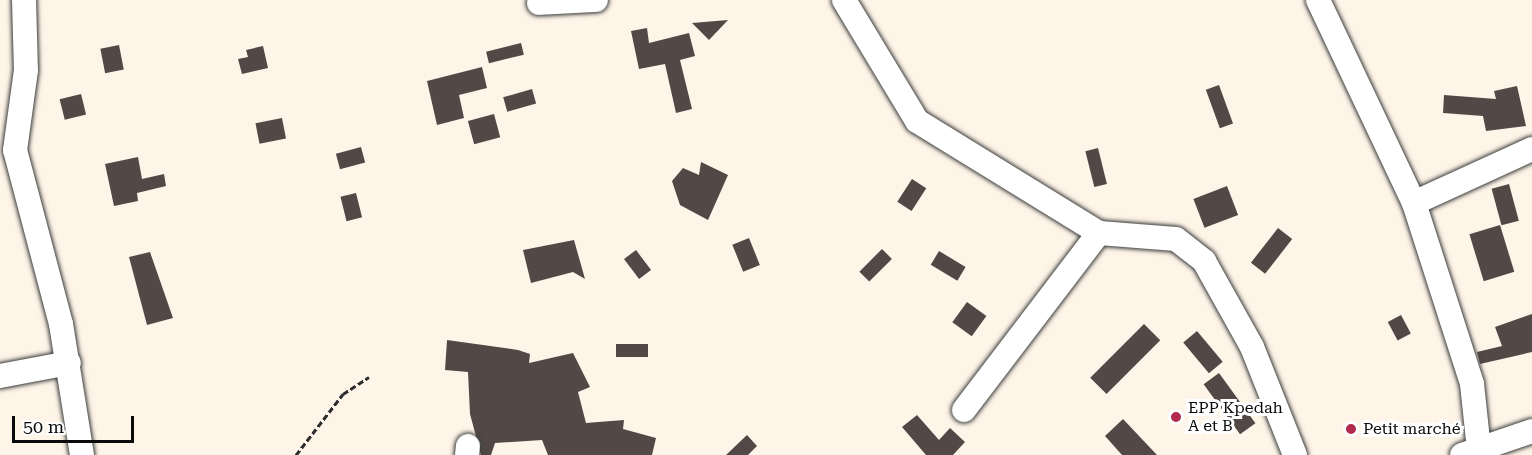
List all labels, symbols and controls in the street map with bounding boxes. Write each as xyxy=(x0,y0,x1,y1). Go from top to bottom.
place label: EPP Kpedah A et B xyxy=(1188,398,1283,436)
scale bar xyxy=(15,404,136,442)
marker: EPP Kpedah A et B xyxy=(1169,410,1183,424)
text: 50 m xyxy=(23,416,64,437)
place label: Petit marché xyxy=(1363,419,1461,439)
marker: Petit marché xyxy=(1344,422,1358,436)

